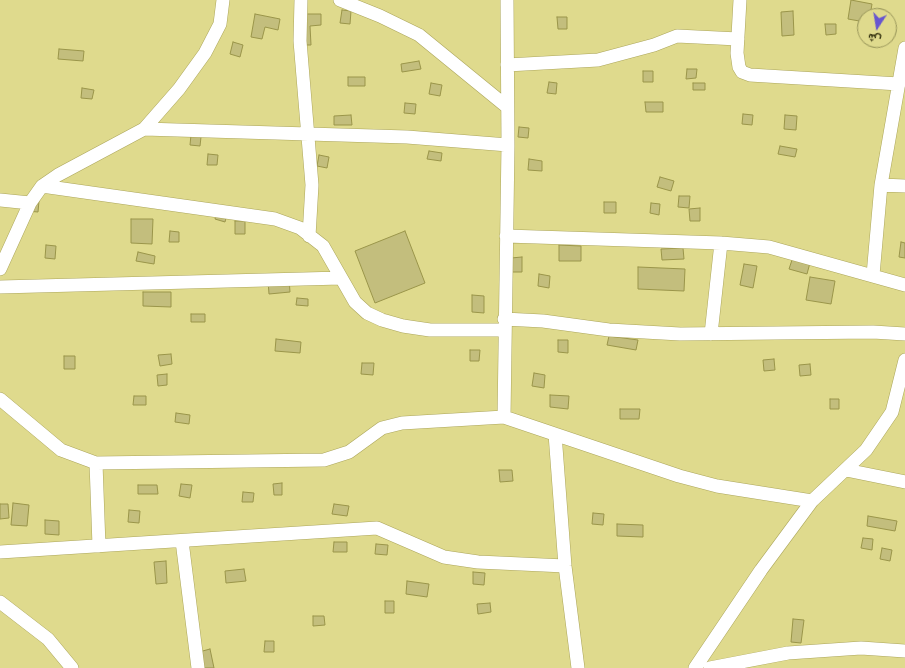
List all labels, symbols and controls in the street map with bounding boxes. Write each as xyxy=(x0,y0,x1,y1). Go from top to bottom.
north arrow xyxy=(857,8,897,48)
text: ش xyxy=(867,31,883,47)

